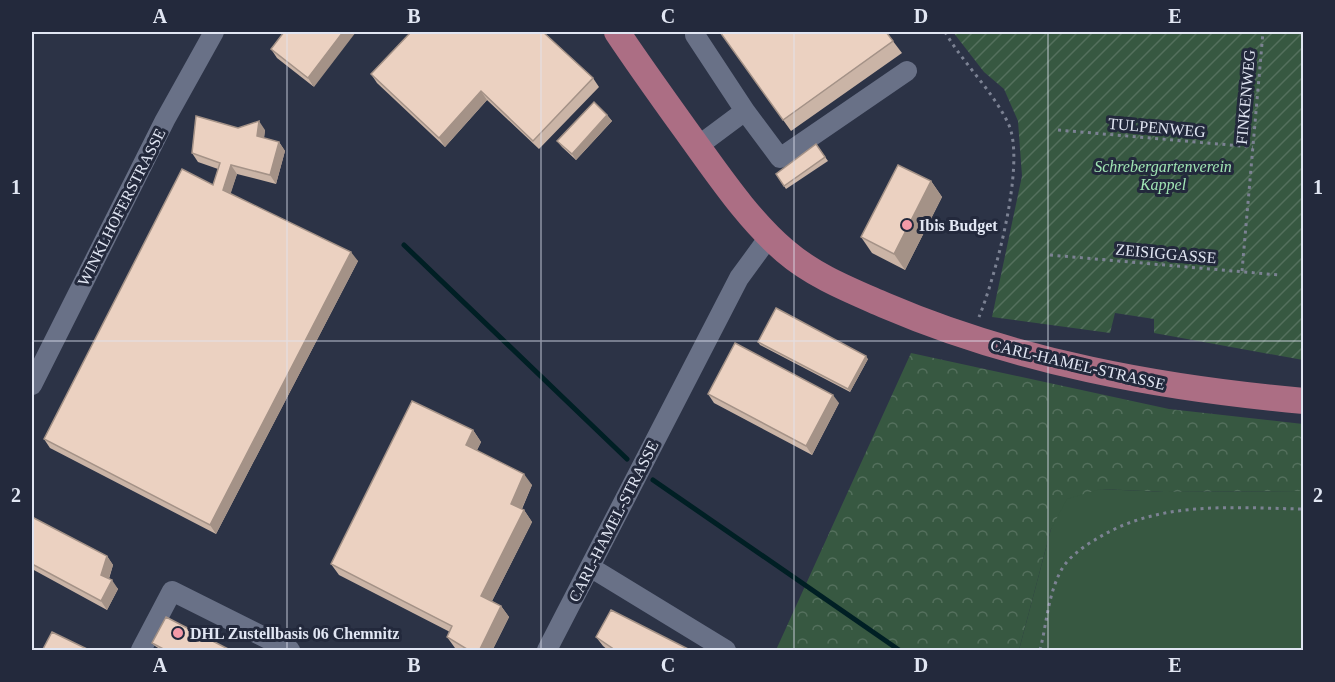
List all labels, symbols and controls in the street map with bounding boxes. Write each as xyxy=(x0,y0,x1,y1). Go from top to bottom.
text: A xyxy=(153,5,168,27)
text: B xyxy=(407,5,421,27)
text: C xyxy=(661,5,675,27)
text: D xyxy=(914,5,928,27)
text: E xyxy=(1168,5,1182,27)
street label: FINKENWEG xyxy=(1233,48,1258,145)
street label: TULPENWEG xyxy=(1108,115,1207,140)
street label: WINKLHOFERSTRASSE xyxy=(74,126,169,289)
park label: Schrebergartenverein Kappel xyxy=(1094,158,1232,194)
text: 1 xyxy=(11,176,21,198)
text: 1 xyxy=(1313,176,1323,198)
place label: Ibis Budget xyxy=(919,217,998,235)
marker: Ibis Budget xyxy=(900,218,914,232)
street label: ZEISIGGASSE xyxy=(1115,241,1217,266)
street label: CARL-HAMEL-STRASSE xyxy=(989,336,1167,393)
street label: CARL-HAMEL-STRASSE xyxy=(565,438,662,605)
text: 2 xyxy=(11,484,21,506)
text: 2 xyxy=(1313,484,1323,506)
place label: DHL Zustellbasis 06 Chemnitz xyxy=(190,625,399,642)
marker: DHL Zustellbasis 06 Chemnitz xyxy=(171,626,185,640)
text: A xyxy=(153,654,168,676)
text: B xyxy=(407,654,421,676)
text: C xyxy=(661,654,675,676)
text: D xyxy=(914,654,928,676)
text: E xyxy=(1168,654,1182,676)

